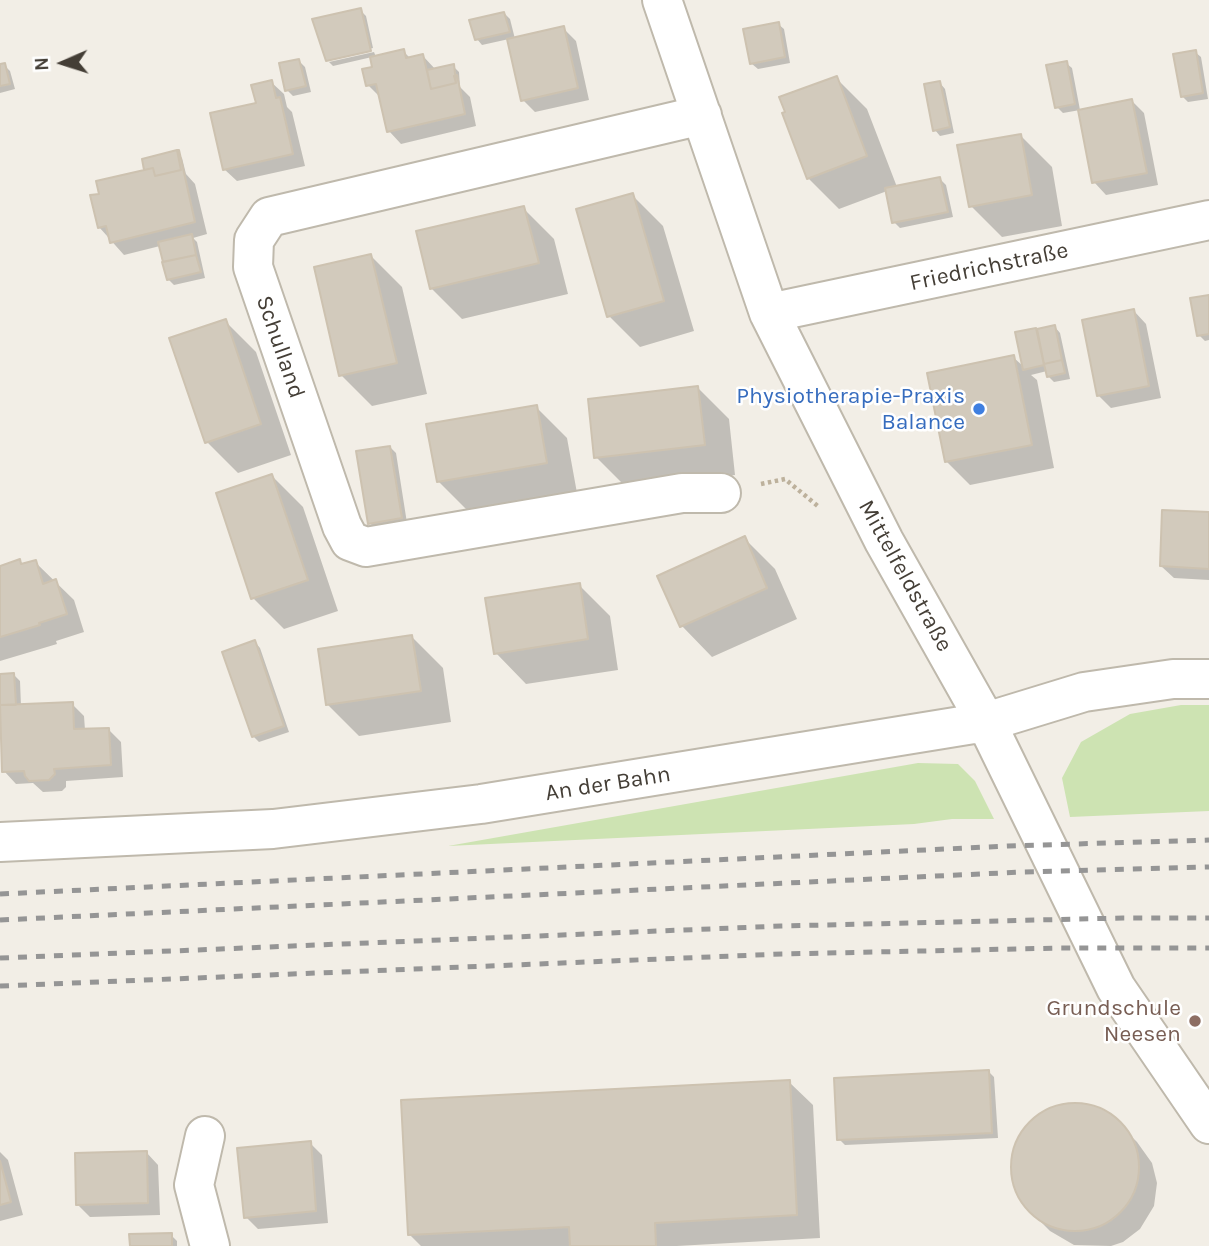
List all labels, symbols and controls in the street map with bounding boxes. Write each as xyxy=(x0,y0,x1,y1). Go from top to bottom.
north arrow xyxy=(28,28,98,98)
text: N xyxy=(31,57,53,71)
street label: Friedrichstraße xyxy=(907,237,1071,297)
street label: Schulland xyxy=(250,292,310,402)
place label: Physiotherapie-Praxis Balance xyxy=(736,382,965,436)
marker: Physiotherapie-Praxis Balance xyxy=(971,401,987,417)
street label: Mittelfeldstraße xyxy=(852,495,958,657)
street label: An der Bahn xyxy=(543,760,673,808)
place label: Grundschule Neesen xyxy=(1046,994,1181,1048)
marker: Grundschule Neesen xyxy=(1187,1013,1203,1029)

